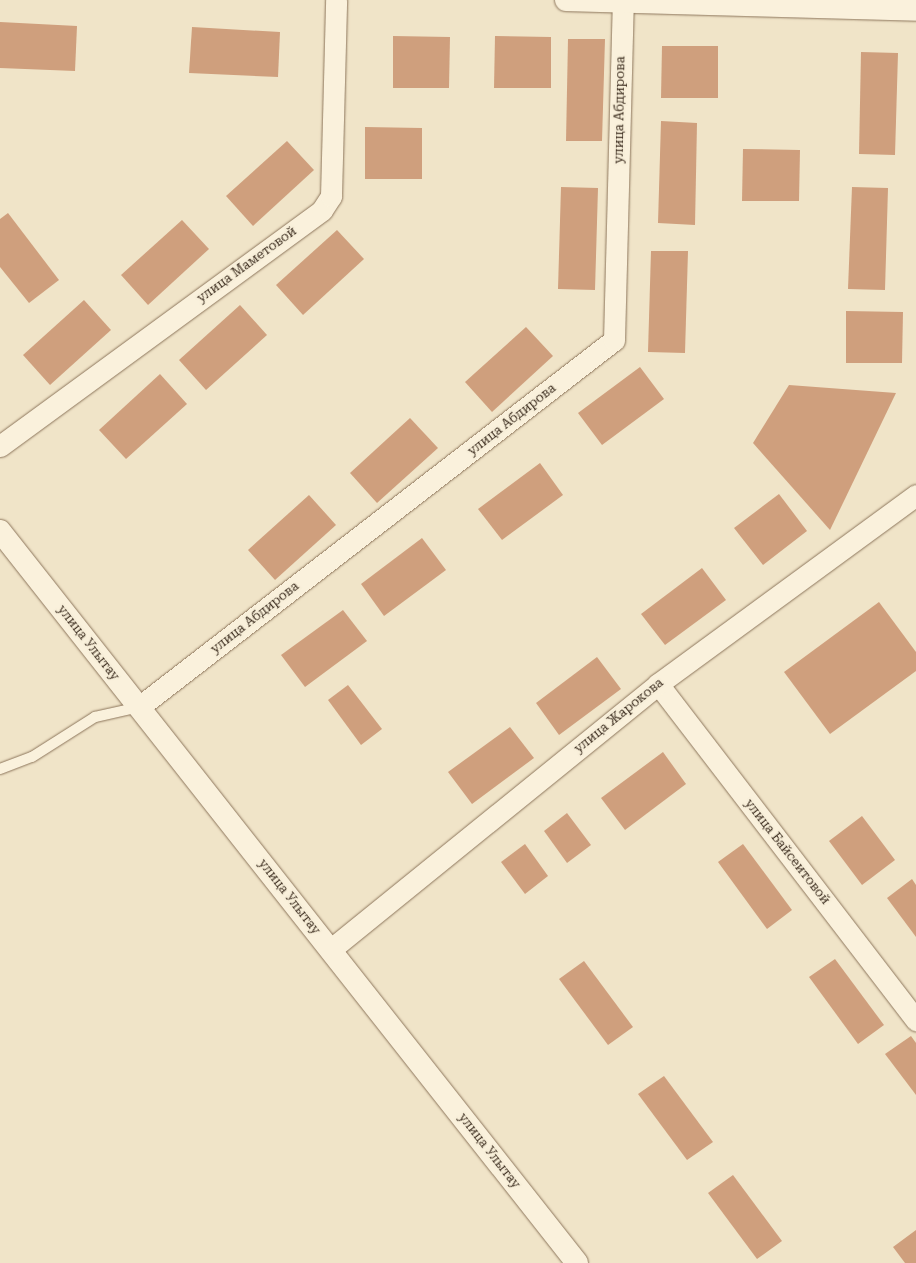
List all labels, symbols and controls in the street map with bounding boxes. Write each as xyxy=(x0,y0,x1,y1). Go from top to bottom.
street label: улица Абдирова xyxy=(611,56,629,164)
street label: улица Маметовой xyxy=(194,224,300,306)
street label: улица Абдирова xyxy=(465,381,559,459)
street label: улица Абдирова xyxy=(208,579,302,657)
street label: улица Улытау xyxy=(54,602,122,684)
street label: улица Жарокова xyxy=(571,675,667,757)
street label: улица Байсеитовой xyxy=(741,796,833,908)
street label: улица Улытау xyxy=(255,856,323,938)
street label: улица Улытау xyxy=(455,1110,523,1192)

